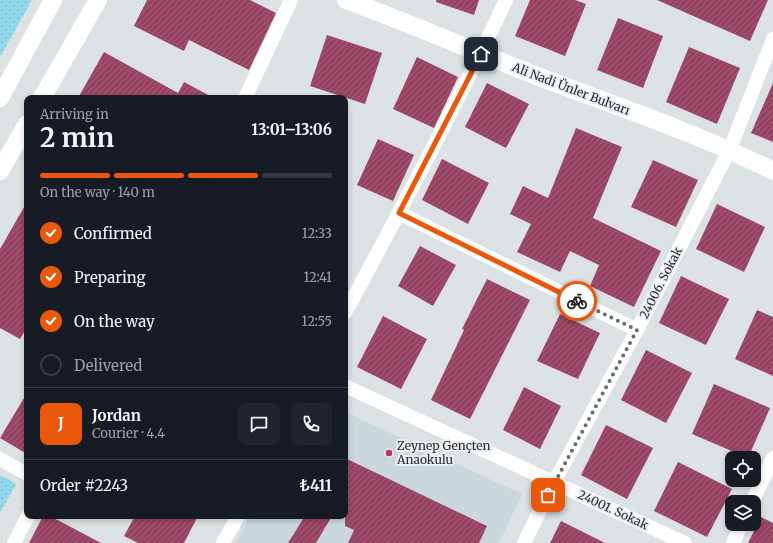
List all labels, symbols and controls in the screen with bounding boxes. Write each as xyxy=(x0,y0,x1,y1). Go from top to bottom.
pin xyxy=(464,37,498,71)
icon: home xyxy=(470,43,492,65)
street label: Ali Nadi Ünler Bulvarı xyxy=(509,59,632,118)
text: Arriving in xyxy=(40,106,109,123)
text: 13:01–13:06 xyxy=(251,120,332,139)
text: 2 min xyxy=(40,121,114,154)
text: On the way · 140 m xyxy=(40,184,155,201)
icon: check xyxy=(40,222,62,244)
text: Confirmed xyxy=(74,224,152,243)
text: 12:33 xyxy=(302,225,332,242)
street label: 24006. Sokak xyxy=(636,244,685,321)
icon: check xyxy=(40,266,62,288)
text: Preparing xyxy=(74,268,146,287)
text: 12:41 xyxy=(303,269,332,286)
courier xyxy=(557,281,597,321)
icon: bike xyxy=(566,290,588,312)
icon: check xyxy=(40,310,62,332)
text: On the way xyxy=(74,312,155,331)
text: 12:55 xyxy=(302,313,332,330)
text: Delivered xyxy=(74,356,142,375)
button: chat xyxy=(238,403,280,445)
button: phone xyxy=(290,403,332,445)
text: Jordan xyxy=(92,406,141,425)
text: J xyxy=(58,414,64,433)
text: Courier · 4.4 xyxy=(92,425,165,442)
place label: Zeynep Gençten Anaokulu xyxy=(396,438,490,467)
marker: Zeynep Gençten Anaokulu xyxy=(384,448,394,458)
map controls xyxy=(725,451,761,531)
button: locate xyxy=(725,451,761,487)
text: Order #2243 xyxy=(40,476,128,495)
text: ₺411 xyxy=(299,476,332,495)
pin xyxy=(531,478,565,512)
icon: bag xyxy=(537,484,559,506)
street label: 24001. Sokak xyxy=(576,487,651,533)
button: layers xyxy=(725,495,761,531)

